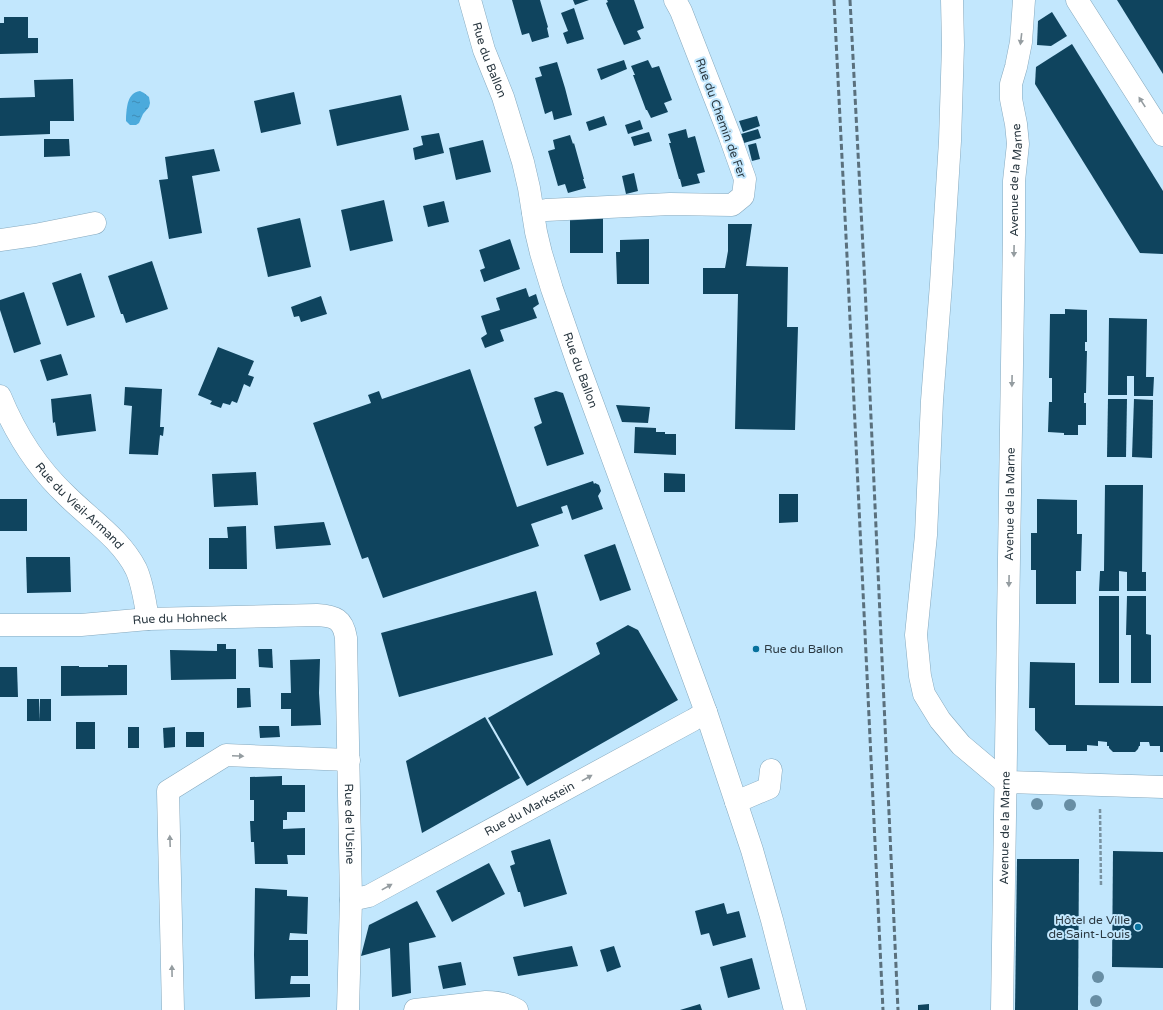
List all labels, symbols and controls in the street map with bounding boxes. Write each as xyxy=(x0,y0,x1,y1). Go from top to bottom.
street label: Rue du Ballon xyxy=(470,21,510,100)
one-way arrow xyxy=(1018,33,1024,45)
street label: Rue du Chemin de Fer xyxy=(693,56,749,180)
one-way arrow xyxy=(1138,97,1146,107)
street label: Avenue de la Marne xyxy=(1007,123,1025,237)
one-way arrow xyxy=(1011,245,1017,258)
street label: Rue du Ballon xyxy=(561,330,601,410)
one-way arrow xyxy=(1009,375,1015,388)
street label: Avenue de la Marne xyxy=(1002,447,1018,561)
street label: Rue du Vieil-Armand xyxy=(32,460,127,552)
one-way arrow xyxy=(1005,575,1012,587)
street label: Rue du Hohneck xyxy=(132,610,228,627)
place label: Rue du Ballon xyxy=(764,642,843,656)
marker: Rue du Ballon xyxy=(751,644,761,654)
one-way arrow xyxy=(232,752,244,759)
street label: Avenue de la Marne xyxy=(997,771,1013,885)
one-way arrow xyxy=(581,774,593,781)
street label: Rue du Markstein xyxy=(482,779,577,839)
street label: Rue de l'Usine xyxy=(342,783,357,865)
one-way arrow xyxy=(166,835,173,847)
one-way arrow xyxy=(381,883,393,890)
place label: Hôtel de Ville de Saint-Louis xyxy=(1048,913,1130,941)
marker: Hôtel de Ville de Saint-Louis xyxy=(1133,922,1143,932)
one-way arrow xyxy=(169,964,175,977)

